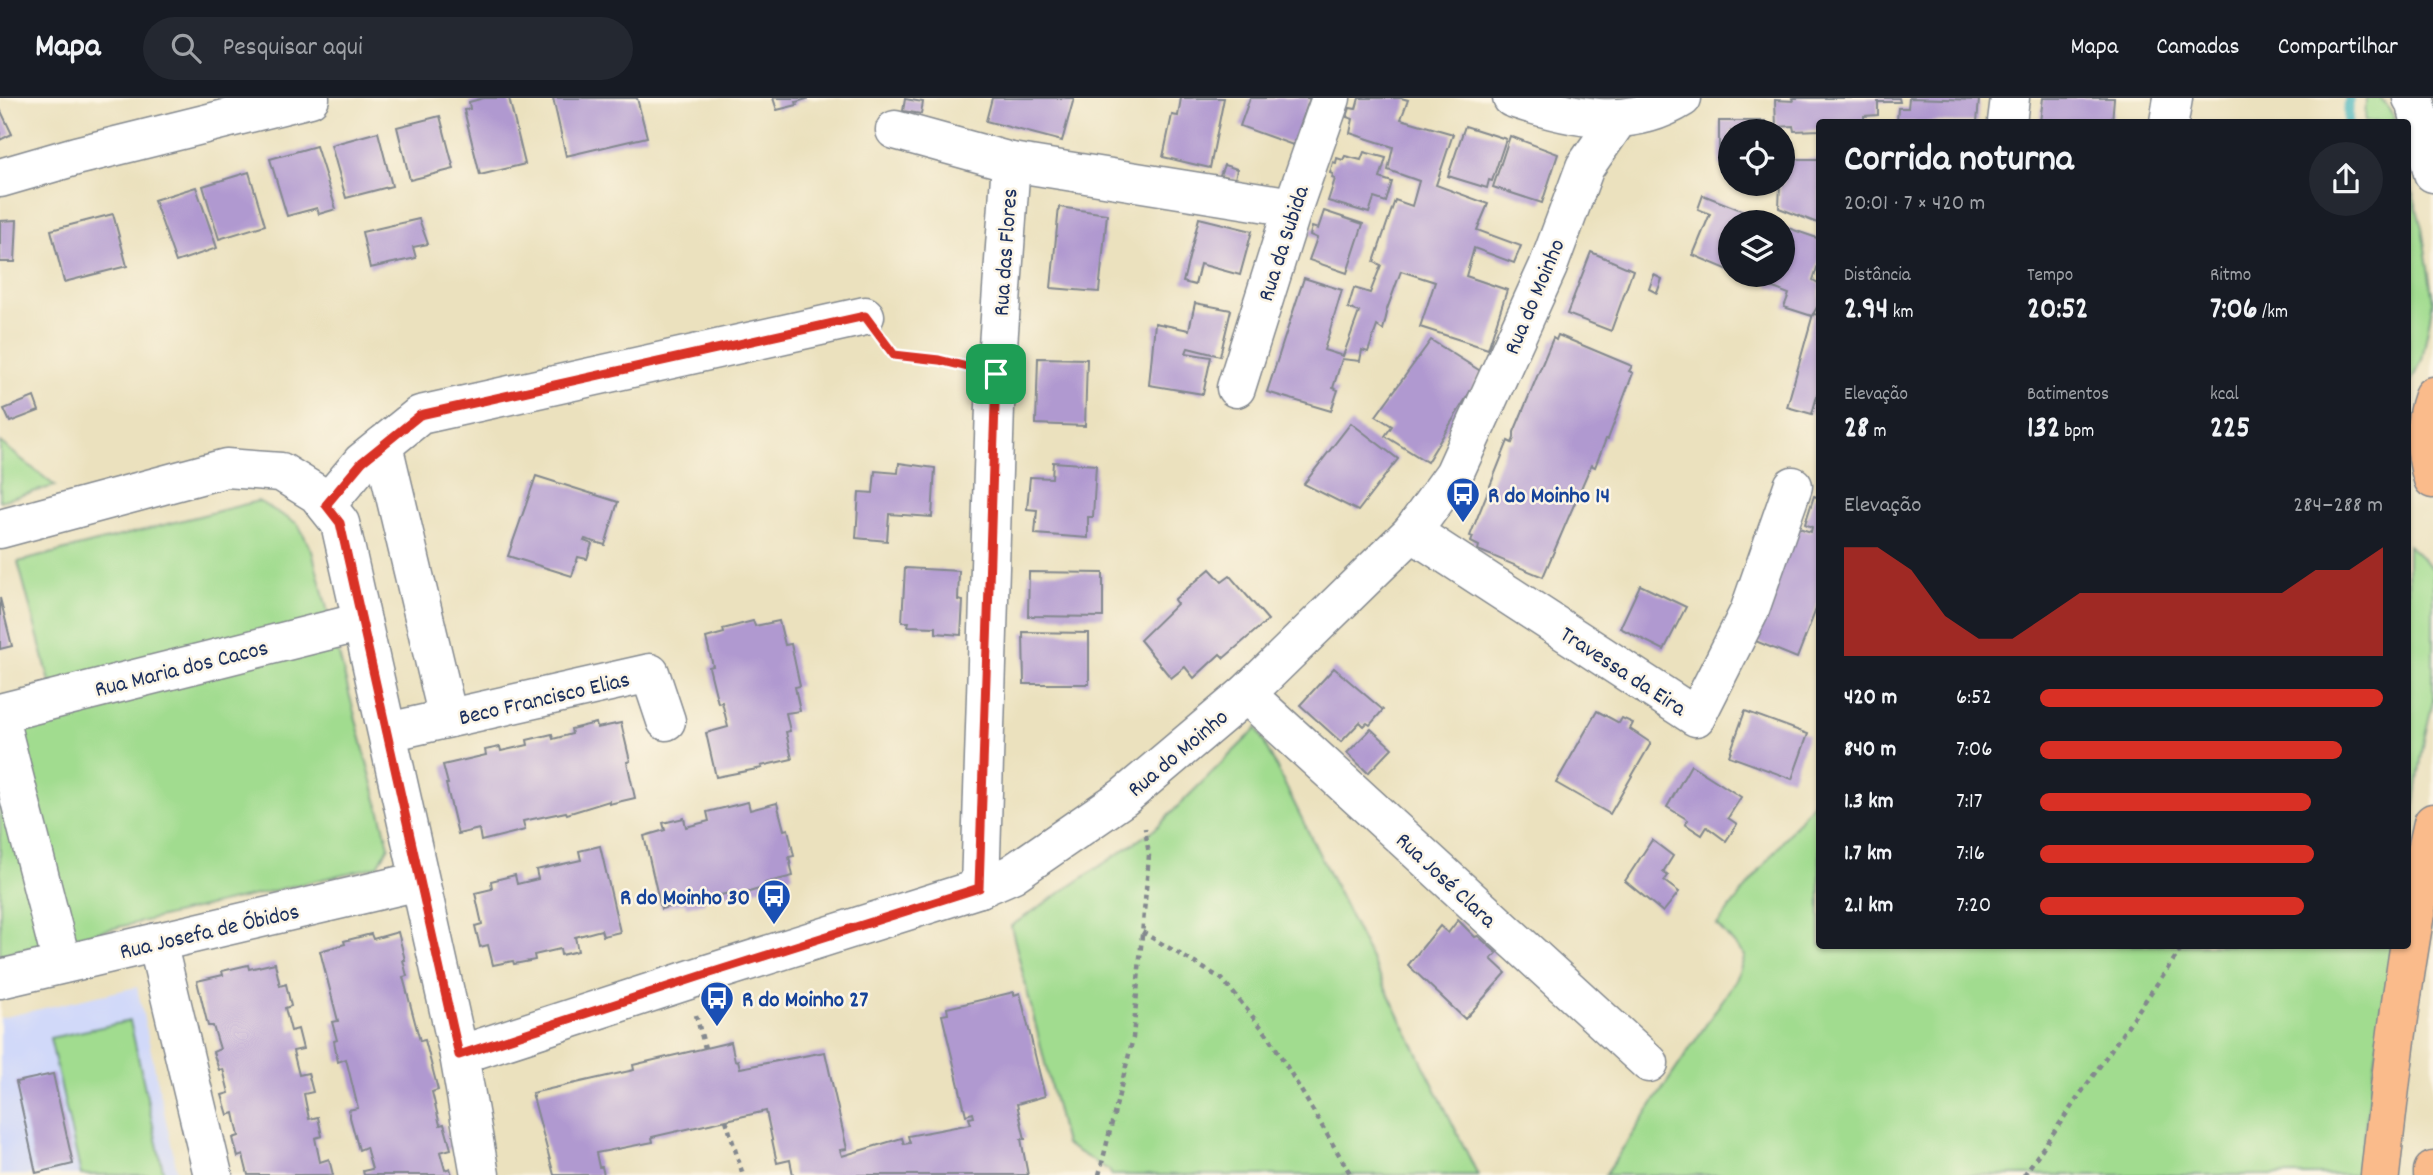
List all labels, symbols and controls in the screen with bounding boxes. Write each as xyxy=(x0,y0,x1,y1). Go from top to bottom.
search box xyxy=(143,17,633,80)
text: Mapa xyxy=(35,25,101,72)
icon: search xyxy=(167,29,205,67)
text: Pesquisar aqui xyxy=(223,30,363,67)
text: Mapa xyxy=(2071,31,2118,65)
text: Camadas xyxy=(2156,31,2240,65)
text: Compartilhar xyxy=(2278,31,2398,65)
map controls xyxy=(1718,119,1795,287)
button: locate xyxy=(1718,119,1795,196)
text: Corrida noturna xyxy=(1844,134,2074,189)
button: share xyxy=(2309,142,2383,216)
street label: Rua da Subida xyxy=(1251,181,1320,306)
street label: Rua das Flores xyxy=(987,187,1028,317)
text: 20:01 · 7 × 420 m xyxy=(1844,188,1985,221)
button: layers xyxy=(1718,210,1795,287)
street label: Rua do Moinho xyxy=(1497,234,1575,360)
text: Distância xyxy=(1844,263,1911,290)
text: Tempo xyxy=(2027,263,2073,290)
text: Ritmo xyxy=(2210,263,2251,290)
text: 2.94 xyxy=(1844,290,1888,333)
text: 20:52 xyxy=(2027,290,2088,333)
text: 7:06 xyxy=(2210,290,2258,333)
text: km xyxy=(1888,300,1913,327)
text: /km xyxy=(2258,300,2288,327)
pin xyxy=(966,344,1026,404)
icon: arrive xyxy=(977,355,1015,393)
text: Elevação xyxy=(1844,382,1908,409)
text: Batimentos xyxy=(2027,382,2109,409)
text: kcal xyxy=(2210,382,2239,409)
text: 28 xyxy=(1844,409,1869,452)
text: 132 xyxy=(2027,409,2060,452)
text: 225 xyxy=(2210,409,2250,452)
text: m xyxy=(1869,419,1887,446)
text: bpm xyxy=(2060,419,2094,446)
bus stop icon: R do Moinho 14 xyxy=(1444,475,1482,524)
place label: R do Moinho 14 xyxy=(1488,481,1610,514)
text: Elevação xyxy=(1844,490,1921,523)
text: 284–288 m xyxy=(2293,490,2383,523)
street label: Travessa da Eira xyxy=(1553,620,1693,727)
street label: Rua Maria dos Cacos xyxy=(92,633,272,708)
street label: Beco Francisco Elias xyxy=(456,665,633,736)
text: 420 m xyxy=(1844,682,1897,715)
text: 6:52 xyxy=(1956,682,1992,715)
street label: Rua do Moinho xyxy=(1122,703,1237,807)
text: 840 m xyxy=(1844,734,1896,767)
text: 7:06 xyxy=(1956,734,1992,767)
text: 1.3 km xyxy=(1844,786,1894,819)
text: 7:17 xyxy=(1956,786,1982,819)
street label: Rua José Clara xyxy=(1387,826,1503,938)
text: 1.7 km xyxy=(1844,838,1892,871)
text: 7:16 xyxy=(1956,838,1985,871)
bus stop icon: R do Moinho 30 xyxy=(755,877,793,926)
place label: R do Moinho 30 xyxy=(620,883,750,916)
text: 2.1 km xyxy=(1844,890,1893,923)
text: 7:20 xyxy=(1956,890,1991,923)
street label: Rua Josefa de Óbidos xyxy=(117,897,303,970)
bus stop icon: R do Moinho 27 xyxy=(698,979,736,1028)
place label: R do Moinho 27 xyxy=(742,985,868,1018)

